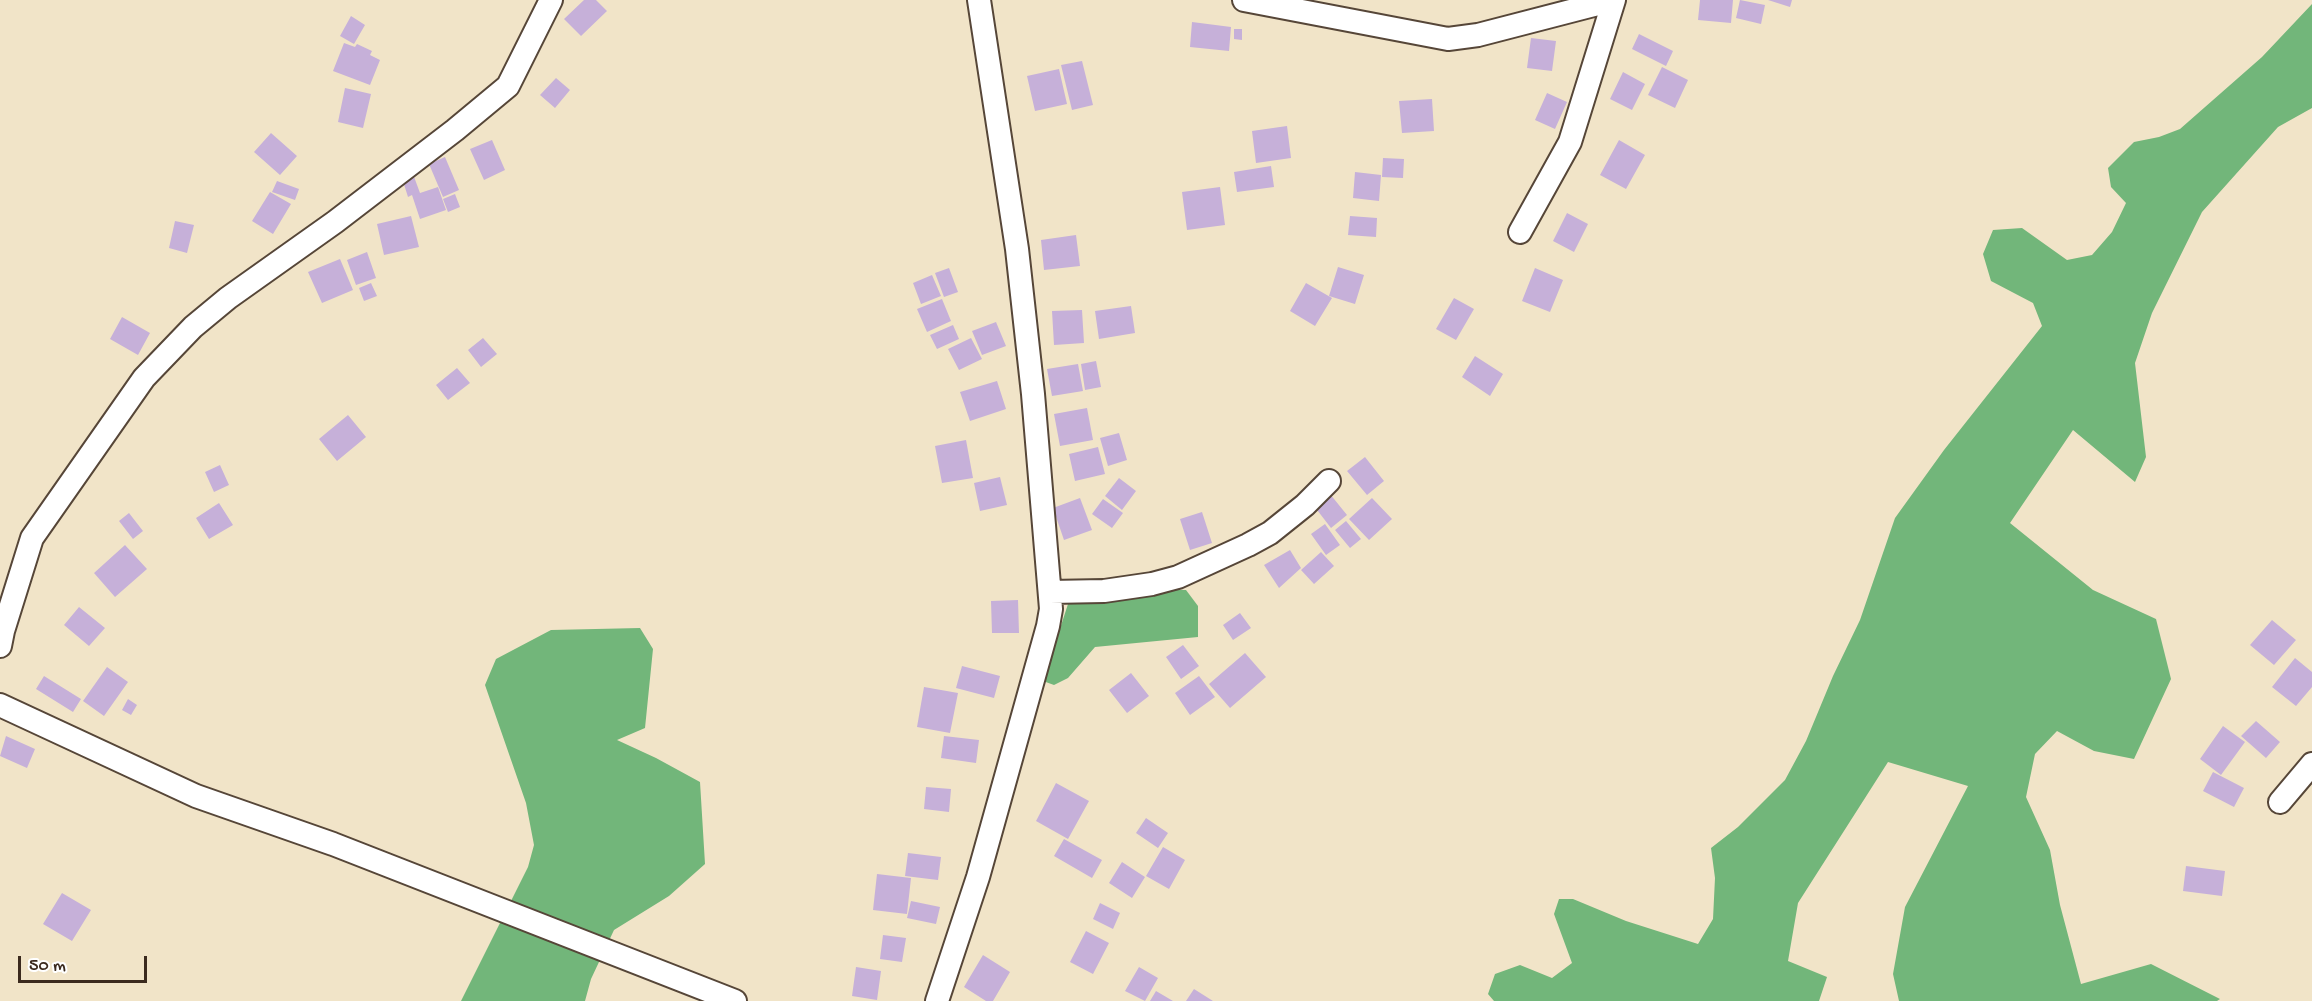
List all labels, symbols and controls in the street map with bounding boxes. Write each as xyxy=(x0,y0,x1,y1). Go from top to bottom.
scale bar xyxy=(21,944,150,982)
text: 50 m xyxy=(29,956,66,977)

